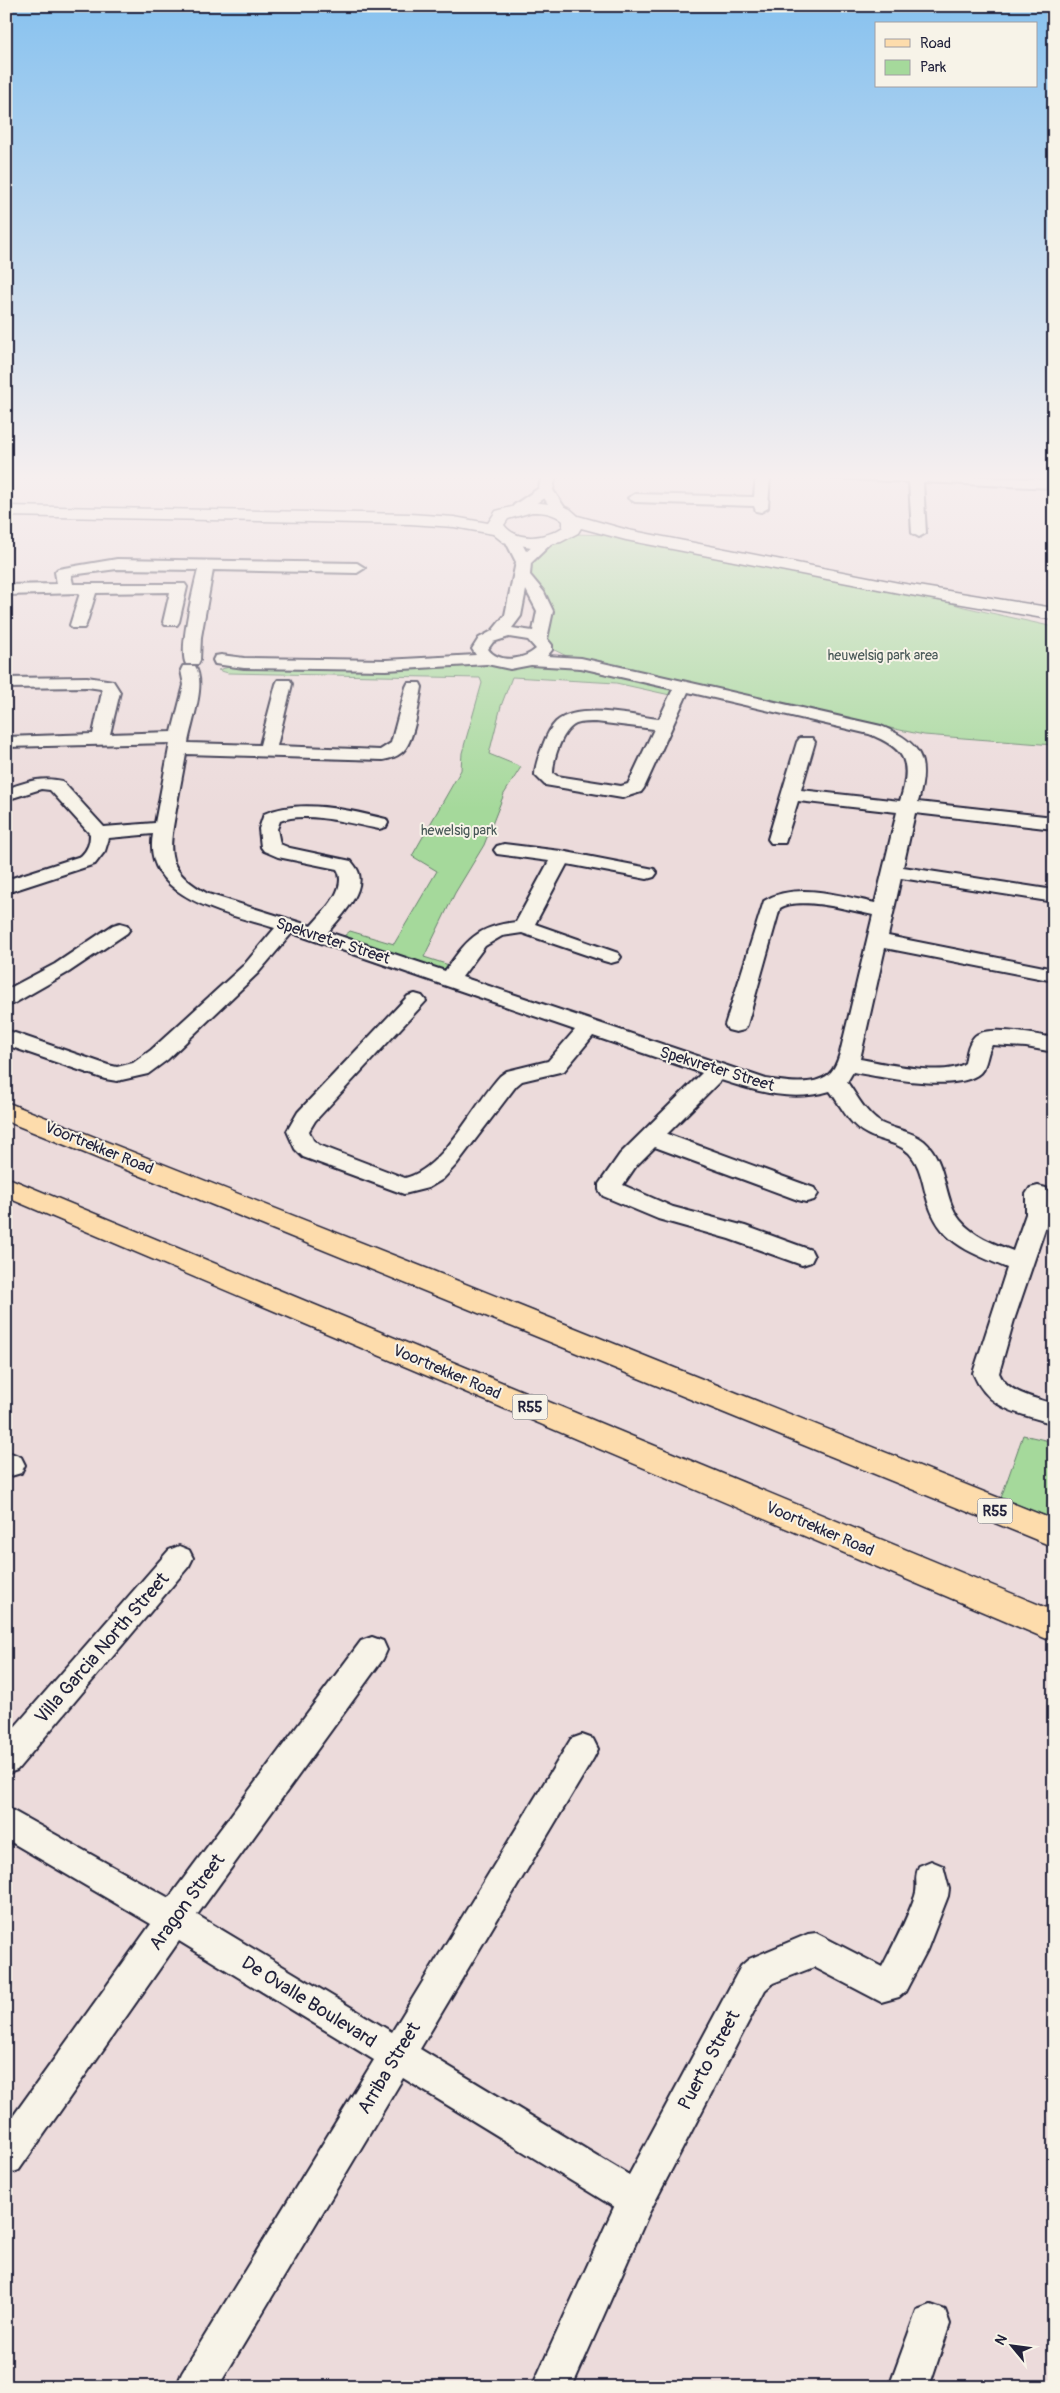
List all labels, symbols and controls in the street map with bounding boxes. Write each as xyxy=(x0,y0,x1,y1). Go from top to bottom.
legend xyxy=(875,22,1038,88)
text: Road xyxy=(920,34,951,53)
text: Park xyxy=(920,58,947,77)
park label: heuwelsig park area xyxy=(828,647,938,664)
park label: hewelsig park xyxy=(421,822,497,839)
street label: Spekvreter Street xyxy=(273,913,393,969)
street label: Spekvreter Street xyxy=(657,1042,777,1096)
street label: Voortrekker Road xyxy=(42,1117,156,1179)
street label: Voortrekker Road xyxy=(390,1340,504,1404)
road number: R55 xyxy=(512,1394,548,1420)
street label: Voortrekker Road xyxy=(763,1497,877,1561)
road number: R55 xyxy=(978,1498,1012,1524)
street label: Villa Garcia North Street xyxy=(30,1567,175,1729)
street label: Aragon Street xyxy=(144,1849,230,1955)
street label: De Ovalle Boulevard xyxy=(237,1951,381,2053)
street label: Puerto Street xyxy=(673,2006,746,2114)
street label: Arriba Street xyxy=(352,2017,426,2118)
north arrow xyxy=(988,2320,1038,2370)
text: N xyxy=(991,2332,1011,2348)

